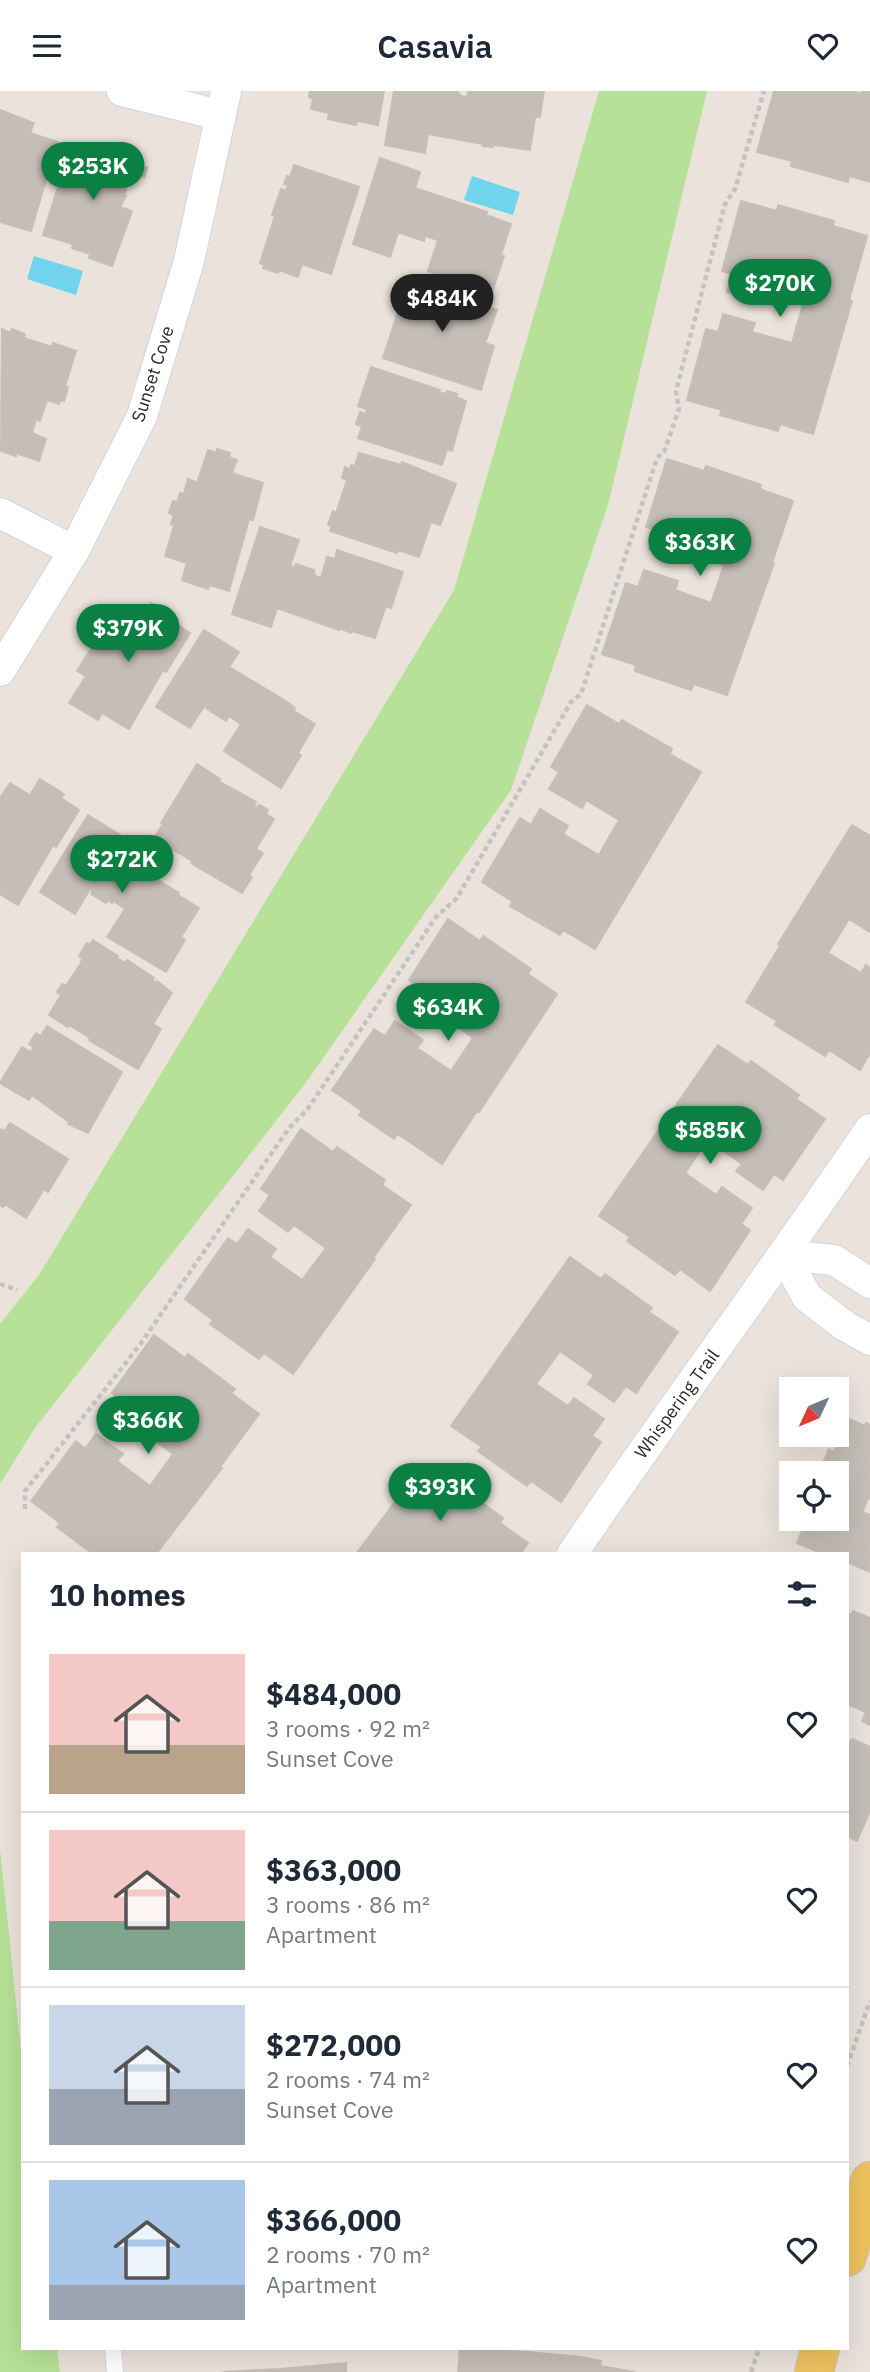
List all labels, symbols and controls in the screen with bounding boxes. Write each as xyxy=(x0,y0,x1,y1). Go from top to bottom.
text: Casavia xyxy=(377,25,493,67)
icon: menu xyxy=(28,27,66,65)
icon: heart xyxy=(804,27,842,65)
pin: $253K xyxy=(44,143,142,202)
text: $253K xyxy=(57,150,129,180)
pin: $270K xyxy=(731,259,829,319)
text: $270K xyxy=(744,267,816,297)
pin: $484K xyxy=(393,275,491,334)
text: $484K xyxy=(406,282,478,312)
street label: Sunset Cove xyxy=(126,323,179,425)
pin: $363K xyxy=(651,519,749,578)
text: $363K xyxy=(664,526,736,556)
pin: $379K xyxy=(79,605,177,664)
text: $379K xyxy=(92,612,164,642)
pin: $272K xyxy=(73,835,171,895)
text: $272K xyxy=(86,843,158,873)
pin: $634K xyxy=(399,983,497,1043)
text: $634K xyxy=(412,991,484,1021)
pin: $585K xyxy=(661,1107,759,1166)
text: $585K xyxy=(674,1114,746,1144)
street label: Whispering Trail xyxy=(629,1344,724,1463)
north arrow xyxy=(779,1377,849,1447)
map controls xyxy=(779,1377,849,1531)
pin: $366K xyxy=(99,1397,197,1456)
text: $366K xyxy=(112,1404,184,1434)
button: locate xyxy=(779,1461,849,1531)
pin: $393K xyxy=(391,1463,489,1523)
text: $393K xyxy=(404,1471,476,1501)
text: 10 homes xyxy=(49,1575,186,1614)
icon: filters xyxy=(783,1575,821,1613)
text: $484,000 xyxy=(266,1674,401,1713)
icon: home xyxy=(105,1682,189,1766)
icon: heart xyxy=(783,1705,821,1743)
text: 3 rooms · 92 m² xyxy=(266,1713,430,1743)
text: Sunset Cove xyxy=(266,1743,394,1773)
text: $363,000 xyxy=(266,1850,401,1889)
icon: home xyxy=(105,1858,189,1942)
icon: heart xyxy=(783,1881,821,1919)
text: 3 rooms · 86 m² xyxy=(266,1889,430,1919)
text: Apartment xyxy=(266,1919,377,1949)
text: $272,000 xyxy=(266,2025,401,2064)
icon: home xyxy=(105,2033,189,2117)
icon: heart xyxy=(783,2056,821,2094)
text: 2 rooms · 74 m² xyxy=(266,2064,430,2094)
text: Sunset Cove xyxy=(266,2094,394,2124)
text: $366,000 xyxy=(266,2200,401,2239)
icon: home xyxy=(105,2208,189,2292)
icon: heart xyxy=(783,2231,821,2269)
text: 2 rooms · 70 m² xyxy=(266,2239,430,2269)
text: Apartment xyxy=(266,2269,377,2299)

